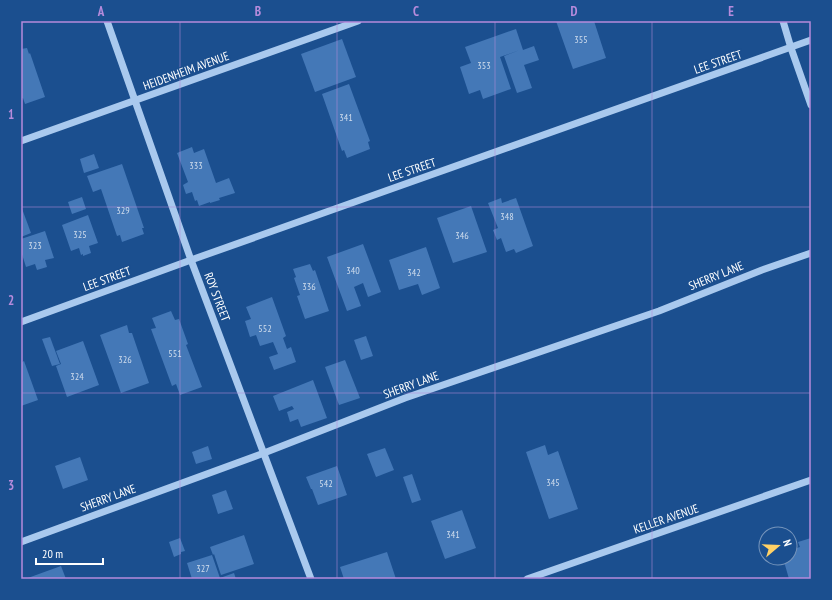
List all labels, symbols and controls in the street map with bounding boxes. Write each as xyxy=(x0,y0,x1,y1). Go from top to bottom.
text: A xyxy=(97,3,105,20)
text: B xyxy=(255,3,261,20)
text: C xyxy=(413,3,419,20)
text: D xyxy=(571,3,578,20)
text: E xyxy=(728,3,734,20)
house number: 355 xyxy=(574,33,588,46)
street label: LEE STREET xyxy=(692,46,744,77)
street label: HEIDENHEIM AVENUE xyxy=(141,48,231,93)
house number: 353 xyxy=(477,59,491,72)
text: 1 xyxy=(8,106,14,123)
house number: 341 xyxy=(339,111,353,124)
street label: LEE STREET xyxy=(386,154,438,185)
house number: 333 xyxy=(189,159,203,172)
house number: 329 xyxy=(116,204,130,217)
house number: 348 xyxy=(500,210,514,223)
house number: 325 xyxy=(73,228,87,241)
house number: 346 xyxy=(455,229,469,242)
house number: 323 xyxy=(28,239,42,252)
street label: SHERRY LANE xyxy=(686,258,745,293)
street label: LEE STREET xyxy=(81,263,133,294)
house number: 340 xyxy=(346,264,360,277)
house number: 342 xyxy=(407,266,421,279)
street label: ROY STREET xyxy=(201,270,234,324)
house number: 336 xyxy=(302,280,316,293)
text: 2 xyxy=(8,292,14,309)
house number: 552 xyxy=(258,322,272,335)
house number: 551 xyxy=(168,347,182,360)
house number: 326 xyxy=(118,353,132,366)
street label: SHERRY LANE xyxy=(381,368,441,401)
house number: 324 xyxy=(70,370,84,383)
house number: 345 xyxy=(546,476,560,489)
text: 3 xyxy=(8,477,14,494)
house number: 542 xyxy=(319,477,333,490)
street label: SHERRY LANE xyxy=(78,481,138,514)
street label: KELLER AVENUE xyxy=(631,500,700,537)
north arrow xyxy=(758,526,798,566)
house number: 341 xyxy=(446,528,460,541)
text: N xyxy=(780,538,795,548)
scale bar xyxy=(36,540,103,566)
text: 20 m xyxy=(42,546,63,561)
house number: 327 xyxy=(196,562,210,575)

